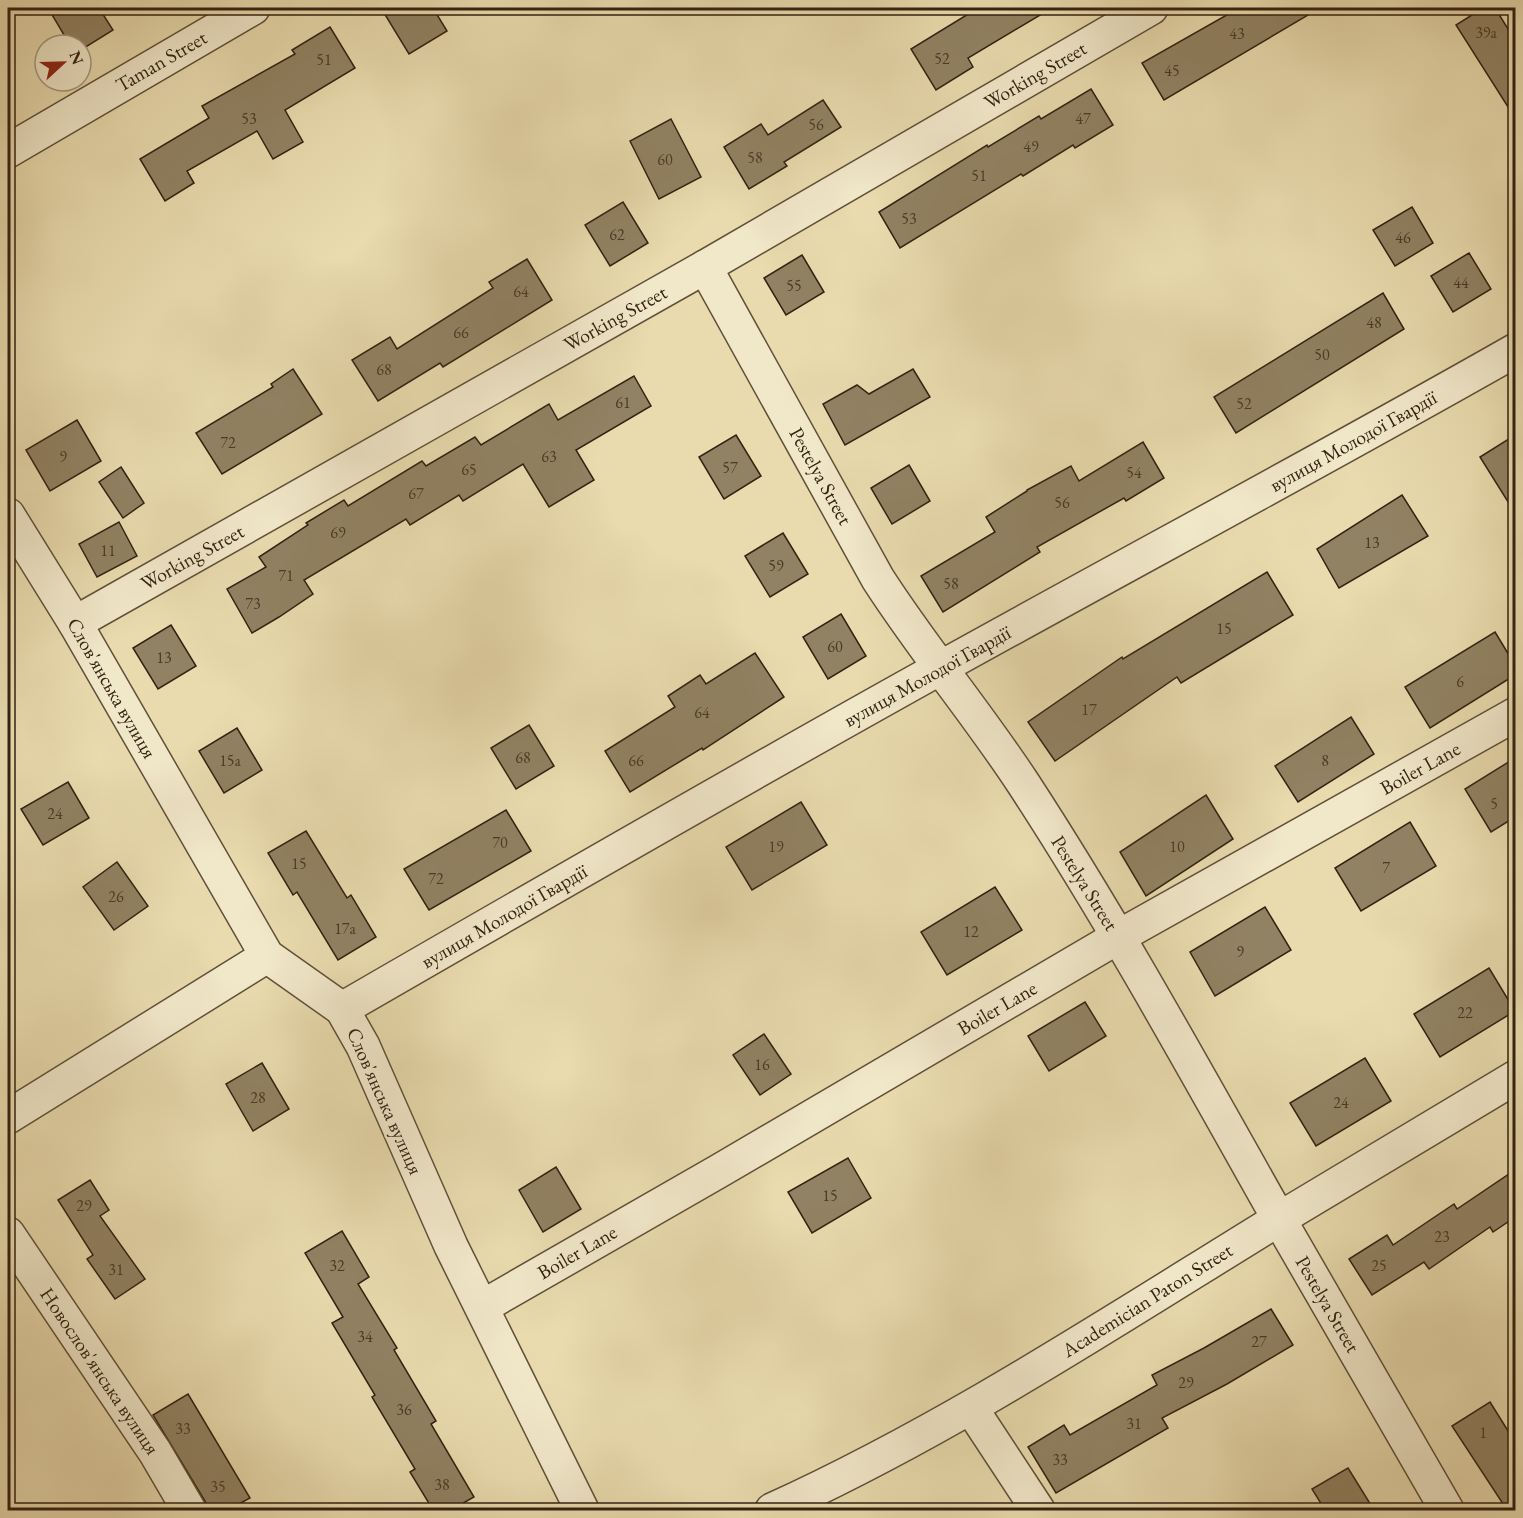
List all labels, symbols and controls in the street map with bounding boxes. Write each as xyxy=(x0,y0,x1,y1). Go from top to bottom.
house number: 39а xyxy=(1475,22,1497,43)
house number: 43 xyxy=(1229,23,1245,44)
street label: Taman Street xyxy=(111,24,212,98)
north arrow xyxy=(33,33,93,93)
street label: Working Street xyxy=(979,35,1092,115)
text: N xyxy=(64,48,89,68)
house number: 52 xyxy=(934,48,950,69)
house number: 51 xyxy=(316,49,332,70)
house number: 45 xyxy=(1164,60,1180,81)
house number: 53 xyxy=(241,108,257,129)
house number: 47 xyxy=(1075,108,1091,129)
house number: 56 xyxy=(808,114,824,135)
house number: 49 xyxy=(1023,136,1039,157)
house number: 58 xyxy=(747,147,763,168)
house number: 60 xyxy=(657,149,673,170)
house number: 51 xyxy=(971,165,987,186)
house number: 53 xyxy=(901,208,917,229)
house number: 62 xyxy=(609,224,625,245)
house number: 46 xyxy=(1395,227,1411,248)
house number: 44 xyxy=(1453,272,1469,293)
house number: 55 xyxy=(786,275,802,296)
street label: Working Street xyxy=(559,279,672,357)
house number: 64 xyxy=(513,281,529,302)
house number: 48 xyxy=(1366,312,1382,333)
house number: 66 xyxy=(453,322,469,343)
house number: 50 xyxy=(1314,344,1330,365)
house number: 68 xyxy=(376,359,392,380)
street label: вулиця Молодої Гвардії xyxy=(1265,384,1442,498)
house number: 61 xyxy=(615,392,631,413)
house number: 52 xyxy=(1236,393,1252,414)
street label: Pestelya Street xyxy=(784,423,859,530)
house number: 72 xyxy=(220,432,236,453)
house number: 9 xyxy=(59,446,67,467)
house number: 63 xyxy=(541,446,557,467)
house number: 57 xyxy=(722,457,738,478)
house number: 65 xyxy=(461,459,477,480)
house number: 54 xyxy=(1126,462,1142,483)
house number: 67 xyxy=(408,483,424,504)
house number: 56 xyxy=(1054,492,1070,513)
street label: Working Street xyxy=(136,518,249,596)
house number: 69 xyxy=(330,522,346,543)
house number: 13 xyxy=(1364,532,1380,553)
house number: 11 xyxy=(100,540,116,561)
house number: 59 xyxy=(768,555,784,576)
house number: 71 xyxy=(278,565,294,586)
house number: 58 xyxy=(943,573,959,594)
house number: 73 xyxy=(245,593,261,614)
street label: Слов'янська вулиця xyxy=(61,613,163,763)
house number: 15 xyxy=(1216,618,1232,639)
street label: вулиця Молодої Гвардії xyxy=(839,619,1016,733)
house number: 60 xyxy=(827,636,843,657)
house number: 13 xyxy=(156,647,172,668)
house number: 6 xyxy=(1456,671,1464,692)
house number: 17 xyxy=(1081,699,1097,720)
house number: 64 xyxy=(694,702,710,723)
street label: Boiler Lane xyxy=(1375,735,1465,801)
house number: 68 xyxy=(515,747,531,768)
house number: 15а xyxy=(219,750,241,771)
house number: 66 xyxy=(628,750,644,771)
house number: 8 xyxy=(1321,750,1329,771)
house number: 5 xyxy=(1490,793,1498,814)
house number: 24 xyxy=(47,803,63,824)
street label: Pestelya Street xyxy=(1045,831,1125,936)
house number: 70 xyxy=(492,832,508,853)
house number: 19 xyxy=(768,836,784,857)
house number: 10 xyxy=(1169,836,1185,857)
house number: 15 xyxy=(291,853,307,874)
street label: вулиця Молодої Гвардії xyxy=(416,857,593,974)
house number: 7 xyxy=(1382,857,1390,878)
house number: 72 xyxy=(428,868,444,889)
house number: 26 xyxy=(108,886,124,907)
house number: 17а xyxy=(334,918,356,939)
house number: 12 xyxy=(963,921,979,942)
house number: 9 xyxy=(1236,941,1244,962)
street label: Boiler Lane xyxy=(952,975,1042,1041)
house number: 22 xyxy=(1457,1002,1473,1023)
street label: Слов'янська вулиця xyxy=(341,1023,429,1179)
house number: 16 xyxy=(754,1054,770,1075)
house number: 28 xyxy=(250,1087,266,1108)
house number: 24 xyxy=(1333,1092,1349,1113)
house number: 15 xyxy=(822,1185,838,1206)
house number: 29 xyxy=(76,1195,92,1216)
street label: Boiler Lane xyxy=(532,1219,622,1285)
house number: 23 xyxy=(1434,1226,1450,1247)
street label: Academician Paton Street xyxy=(1056,1237,1238,1364)
street label: Pestelya Street xyxy=(1290,1251,1367,1358)
house number: 32 xyxy=(329,1255,345,1276)
house number: 25 xyxy=(1371,1255,1387,1276)
house number: 31 xyxy=(108,1259,124,1280)
street label: Новослов'янська вулиця xyxy=(34,1282,166,1460)
house number: 34 xyxy=(357,1326,373,1347)
house number: 27 xyxy=(1251,1331,1267,1352)
house number: 29 xyxy=(1178,1372,1194,1393)
house number: 36 xyxy=(396,1399,412,1420)
house number: 31 xyxy=(1126,1413,1142,1434)
house number: 33 xyxy=(175,1418,191,1439)
house number: 1 xyxy=(1479,1422,1487,1443)
house number: 33 xyxy=(1052,1449,1068,1470)
house number: 38 xyxy=(434,1474,450,1495)
house number: 35 xyxy=(210,1476,226,1497)

